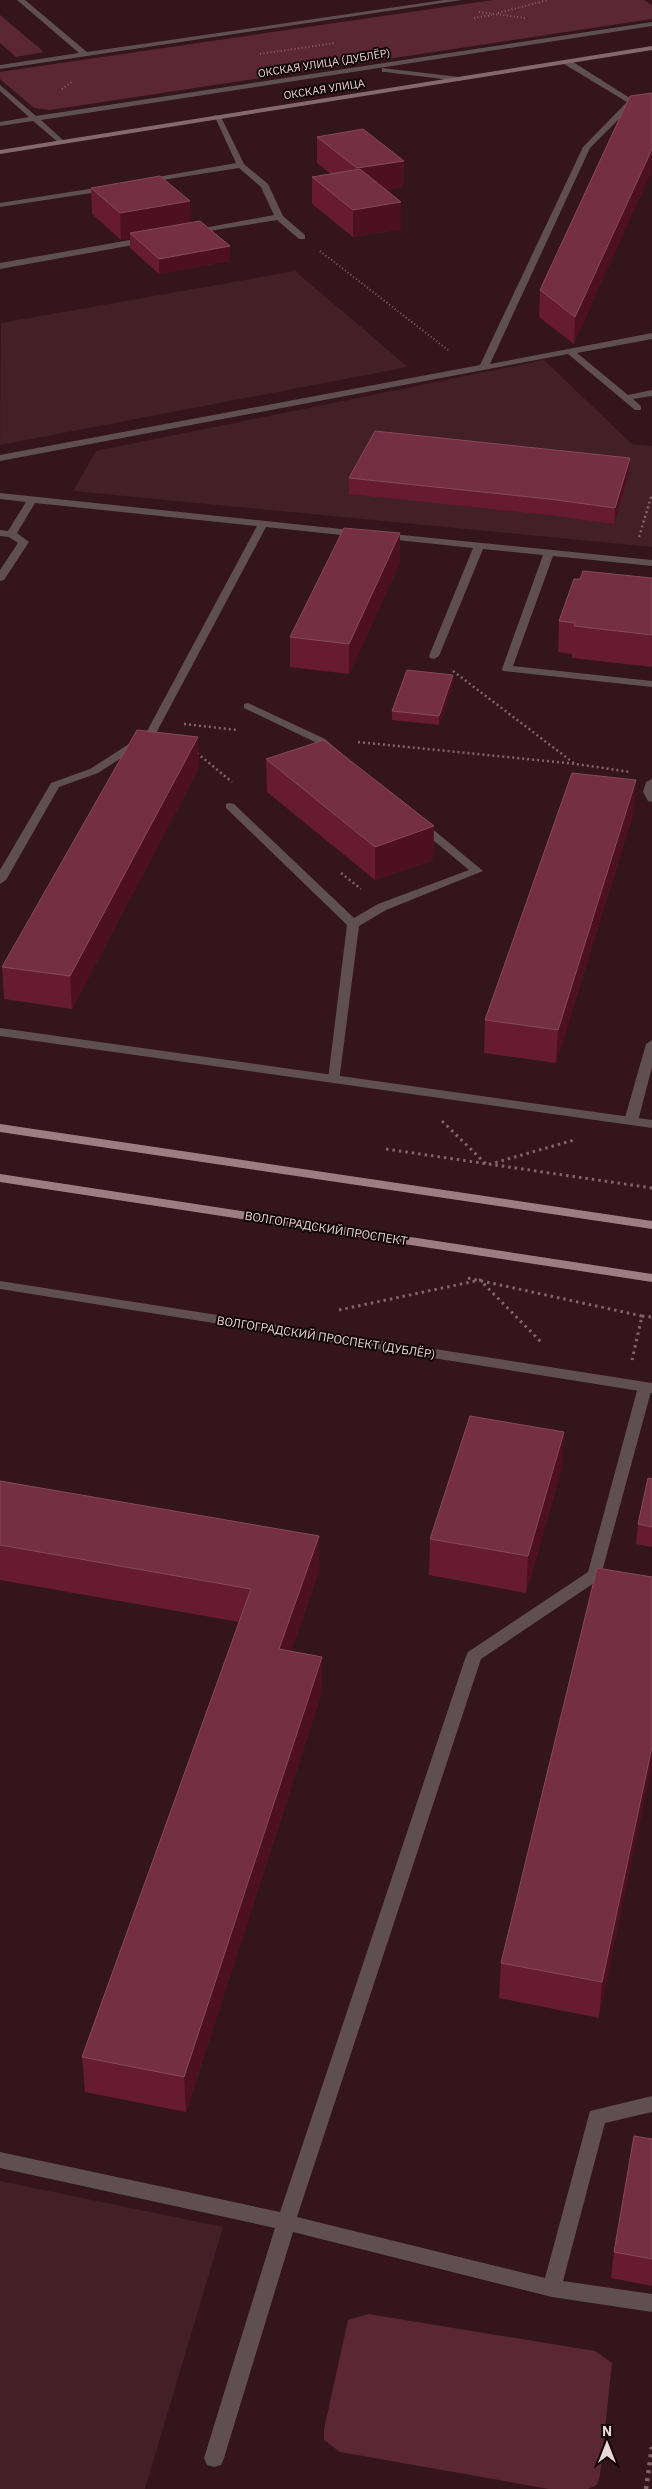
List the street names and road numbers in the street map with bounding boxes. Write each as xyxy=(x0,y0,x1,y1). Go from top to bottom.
street label: ОКСКАЯ УЛИЦА (ДУБЛЁР) xyxy=(257,46,391,80)
street label: ОКСКАЯ УЛИЦА xyxy=(282,76,366,102)
street label: ВОЛГОГРАДСКИЙ ПРОСПЕКТ xyxy=(244,1208,408,1248)
street label: ВОЛГОГРАДСКИЙ ПРОСПЕКТ (ДУБЛЁР) xyxy=(216,1312,436,1362)

